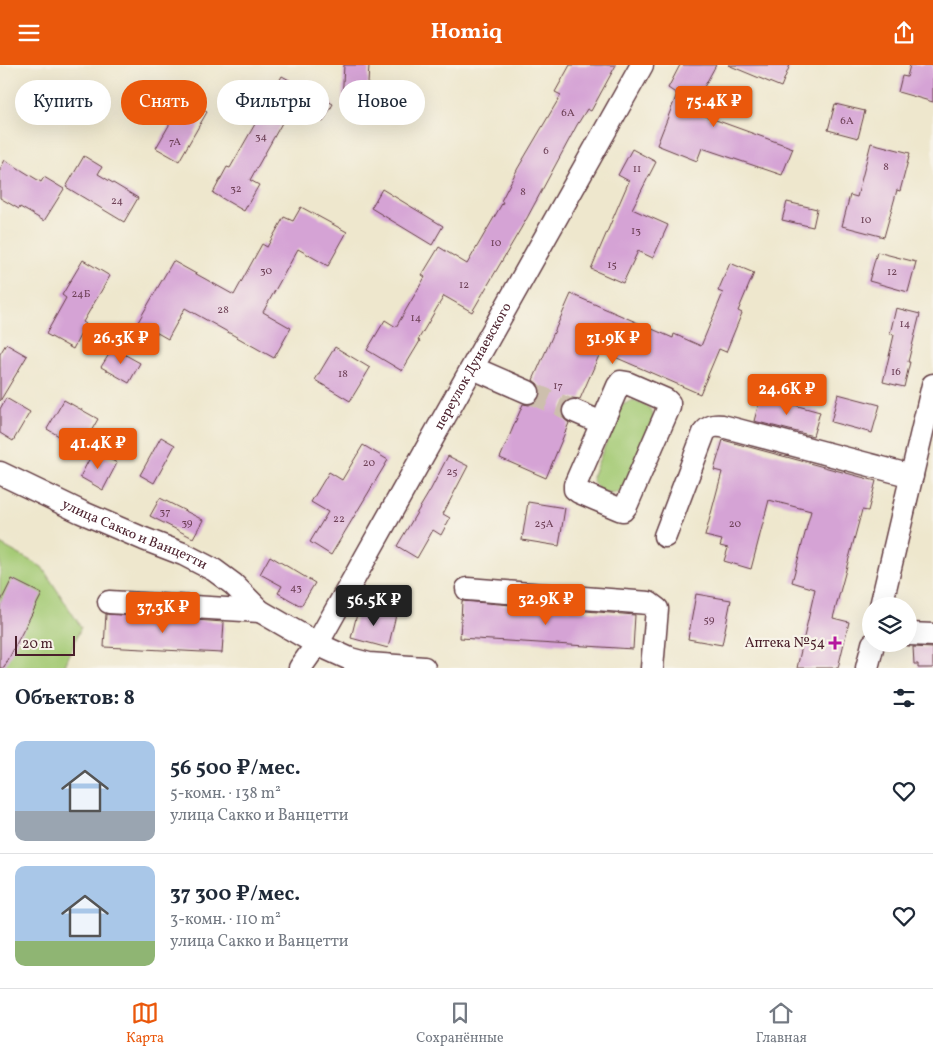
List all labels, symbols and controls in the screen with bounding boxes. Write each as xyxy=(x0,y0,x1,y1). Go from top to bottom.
text: Homiq xyxy=(431,17,502,48)
icon: menu xyxy=(15,19,43,47)
icon: share xyxy=(890,19,918,47)
chip: Купить xyxy=(15,80,111,125)
chip: Снять xyxy=(121,80,207,125)
chip: Фильтры xyxy=(217,80,329,125)
chip: Новое xyxy=(339,80,425,125)
pin: 75.4K ₽ xyxy=(668,85,760,128)
text: 75.4K ₽ xyxy=(686,91,742,113)
house number: 6А xyxy=(561,106,575,121)
house number: 6А xyxy=(840,114,854,129)
house number: 34 xyxy=(255,130,268,145)
house number: 7А xyxy=(169,135,181,150)
house number: 6 xyxy=(543,144,549,159)
house number: 8 xyxy=(883,160,889,175)
house number: 11 xyxy=(633,162,641,177)
house number: 32 xyxy=(230,182,242,197)
house number: 8 xyxy=(520,185,526,200)
house number: 24 xyxy=(111,194,123,209)
house number: 10 xyxy=(861,213,872,228)
house number: 13 xyxy=(631,224,641,239)
house number: 10 xyxy=(491,236,502,251)
house number: 15 xyxy=(607,258,617,273)
house number: 30 xyxy=(260,264,272,279)
house number: 12 xyxy=(887,265,897,280)
house number: 12 xyxy=(459,278,469,293)
house number: 24Б xyxy=(72,287,91,302)
street label: переулок Дунаевского xyxy=(430,299,516,433)
house number: 28 xyxy=(217,303,229,318)
house number: 14 xyxy=(411,311,422,326)
house number: 14 xyxy=(900,317,911,332)
pin: 26.3K ₽ xyxy=(75,323,167,365)
pin: 31.9K ₽ xyxy=(567,323,659,365)
text: 26.3K ₽ xyxy=(93,328,149,350)
text: 31.9K ₽ xyxy=(586,328,640,350)
house number: 16 xyxy=(891,365,901,380)
house number: 18 xyxy=(338,367,348,382)
pin: 24.6K ₽ xyxy=(741,373,833,416)
house number: 17 xyxy=(553,379,563,394)
text: 24.6K ₽ xyxy=(759,379,815,401)
pin: 41.4K ₽ xyxy=(52,427,144,470)
text: 41.4K ₽ xyxy=(70,433,126,455)
house number: 20 xyxy=(363,456,376,471)
house number: 25 xyxy=(446,465,458,480)
street label: улица Сакко и Ванцетти xyxy=(59,495,211,575)
house number: 37 xyxy=(160,505,170,520)
house number: 22 xyxy=(333,512,345,527)
house number: 39 xyxy=(181,516,193,531)
house number: 25А xyxy=(535,517,554,532)
house number: 20 xyxy=(729,517,742,532)
house number: 43 xyxy=(290,581,302,596)
pin: 32.9K ₽ xyxy=(500,583,592,626)
pin: 56.5K ₽ xyxy=(328,585,420,627)
text: 32.9K ₽ xyxy=(518,589,574,611)
text: 56.5K ₽ xyxy=(347,590,401,612)
pin: 37.3K ₽ xyxy=(117,591,209,634)
text: 37.3K ₽ xyxy=(137,597,189,619)
map controls xyxy=(862,597,917,652)
button: layers xyxy=(862,597,917,652)
house number: 59 xyxy=(704,613,715,628)
scale bar xyxy=(15,633,75,656)
place label: Аптека №54 xyxy=(745,634,825,653)
text: 20 m xyxy=(22,635,53,654)
marker: Аптека №54 xyxy=(829,637,841,649)
text: Объектов: 8 xyxy=(15,684,135,713)
icon: filters xyxy=(890,684,918,712)
text: 56 500 ₽/мес. xyxy=(170,754,301,783)
icon: home xyxy=(55,761,115,821)
icon: heart xyxy=(890,777,918,805)
text: 5-комн. · 138 m² xyxy=(170,783,281,805)
text: улица Сакко и Ванцетти xyxy=(170,805,349,827)
text: 37 300 ₽/мес. xyxy=(170,880,300,909)
icon: home xyxy=(55,886,115,946)
icon: heart xyxy=(890,902,918,930)
text: 3-комн. · 110 m² xyxy=(170,909,281,931)
text: улица Сакко и Ванцетти xyxy=(170,931,349,953)
tab: Карта xyxy=(126,999,164,1048)
tab: Сохранённые xyxy=(416,999,504,1048)
tab: Главная xyxy=(756,999,807,1048)

